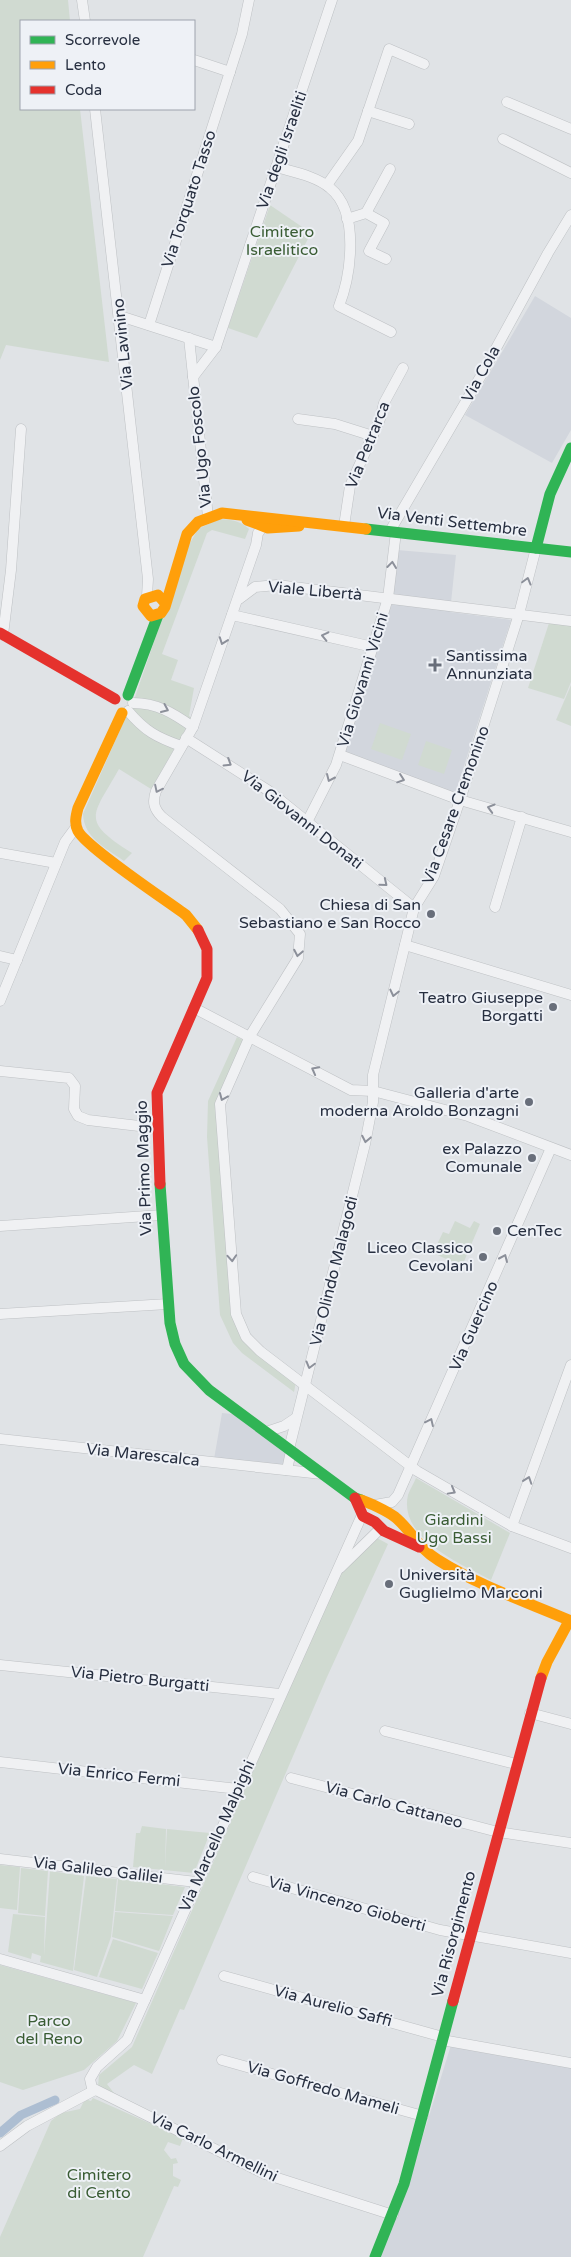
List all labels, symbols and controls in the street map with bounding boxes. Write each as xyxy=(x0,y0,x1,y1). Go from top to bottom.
legend xyxy=(20,20,195,110)
text: Scorrevole xyxy=(65,31,140,49)
text: Lento xyxy=(65,56,106,74)
text: Coda xyxy=(65,81,102,99)
street label: Via degli Israeliti xyxy=(252,88,312,212)
street label: Via Torquato Tasso xyxy=(157,128,221,270)
park label: Cimitero Israelitico xyxy=(246,222,318,260)
street label: Via Lavinino xyxy=(108,297,138,391)
street label: Via Cola xyxy=(457,342,505,406)
street label: Via Ugo Foscolo xyxy=(184,385,216,509)
street label: Via Petrarca xyxy=(341,398,395,492)
street label: Via Venti Settembre xyxy=(376,503,528,541)
one-way arrow xyxy=(386,561,397,569)
street label: Viale Libertà xyxy=(267,577,363,605)
one-way arrow xyxy=(522,578,532,586)
street label: Via Giovanni Vicini xyxy=(333,610,393,750)
one-way arrow xyxy=(321,631,330,642)
one-way arrow xyxy=(219,636,229,644)
place label: Santissima Annunziata xyxy=(446,646,533,684)
marker: Santissima Annunziata xyxy=(428,658,442,672)
one-way arrow xyxy=(160,703,169,714)
street label: Via Cesare Cremonino xyxy=(418,723,494,887)
one-way arrow xyxy=(222,757,231,767)
street label: Via Giovanni Donati xyxy=(237,766,367,874)
one-way arrow xyxy=(326,773,337,782)
one-way arrow xyxy=(397,773,405,783)
one-way arrow xyxy=(154,784,164,793)
one-way arrow xyxy=(487,804,495,814)
one-way arrow xyxy=(378,878,387,886)
place label: Chiesa di San Sebastiano e San Rocco xyxy=(239,895,421,933)
marker: Chiesa di San Sebastiano e San Rocco xyxy=(425,908,437,920)
one-way arrow xyxy=(293,949,303,958)
one-way arrow xyxy=(389,988,400,997)
place label: Teatro Giuseppe Borgatti xyxy=(419,988,543,1026)
marker: Teatro Giuseppe Borgatti xyxy=(547,1001,559,1013)
one-way arrow xyxy=(311,1066,320,1076)
place label: Galleria d'arte moderna Aroldo Bonzagni xyxy=(320,1083,519,1121)
one-way arrow xyxy=(219,1092,230,1101)
marker: Galleria d'arte moderna Aroldo Bonzagni xyxy=(523,1096,535,1108)
street label: Via Primo Maggio xyxy=(132,1100,156,1236)
one-way arrow xyxy=(361,1135,371,1144)
place label: ex Palazzo Comunale xyxy=(442,1139,522,1177)
marker: ex Palazzo Comunale xyxy=(526,1152,538,1164)
street label: Via Olindo Malagodi xyxy=(306,1194,362,1348)
place label: CenTec xyxy=(507,1221,562,1241)
marker: CenTec xyxy=(491,1225,503,1237)
place label: Liceo Classico Cevolani xyxy=(367,1238,473,1276)
marker: Liceo Classico Cevolani xyxy=(477,1251,489,1263)
one-way arrow xyxy=(226,1254,237,1262)
one-way arrow xyxy=(498,1254,509,1263)
street label: Via Guercino xyxy=(445,1278,503,1374)
one-way arrow xyxy=(305,1361,316,1369)
one-way arrow xyxy=(424,1418,435,1427)
street label: Via Marescalca xyxy=(85,1439,201,1471)
one-way arrow xyxy=(522,1476,532,1485)
one-way arrow xyxy=(446,1485,455,1495)
park label: Giardini Ugo Bassi xyxy=(416,1510,492,1548)
place label: Università Guglielmo Marconi xyxy=(399,1565,543,1603)
marker: Università Guglielmo Marconi xyxy=(383,1578,395,1590)
street label: Via Pietro Burgatti xyxy=(70,1662,210,1696)
street label: Via Marcello Malpighi xyxy=(174,1757,260,1915)
street label: Via Enrico Fermi xyxy=(57,1759,181,1791)
street label: Via Carlo Cattaneo xyxy=(323,1777,465,1833)
street label: Via Galileo Galilei xyxy=(32,1852,164,1888)
street label: Via Risorgimento xyxy=(428,1869,480,1999)
street label: Via Vincenzo Gioberti xyxy=(266,1872,428,1936)
street label: Via Aurelio Saffi xyxy=(272,1981,394,2031)
park label: Parco del Reno xyxy=(15,2011,83,2049)
street label: Via Goffredo Mameli xyxy=(245,2057,401,2119)
street label: Via Carlo Armellini xyxy=(147,2107,281,2187)
park label: Cimitero di Cento xyxy=(67,2165,131,2203)

